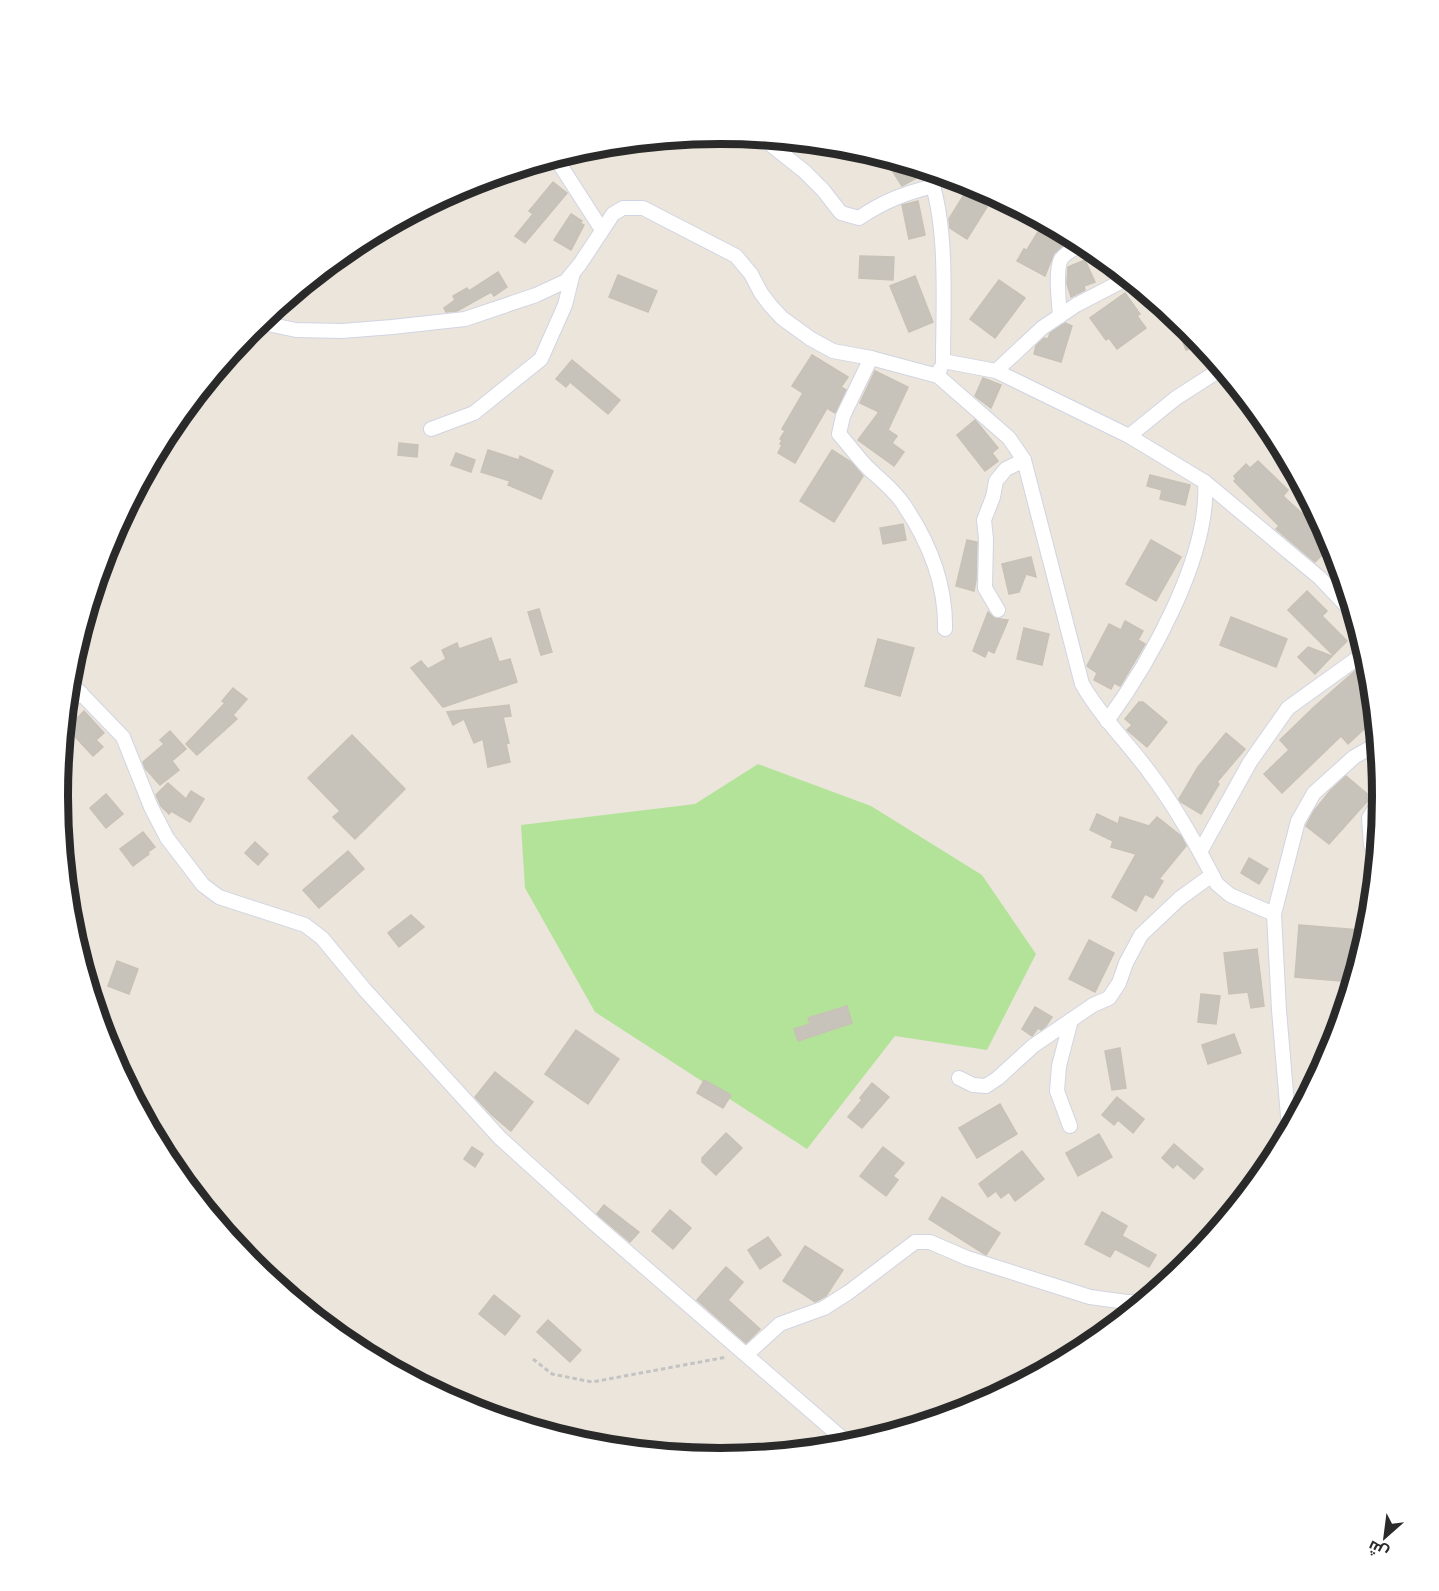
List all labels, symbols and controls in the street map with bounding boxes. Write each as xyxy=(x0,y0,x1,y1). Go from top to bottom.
north arrow xyxy=(1355,1507,1415,1567)
text: ش xyxy=(1364,1536,1392,1564)

